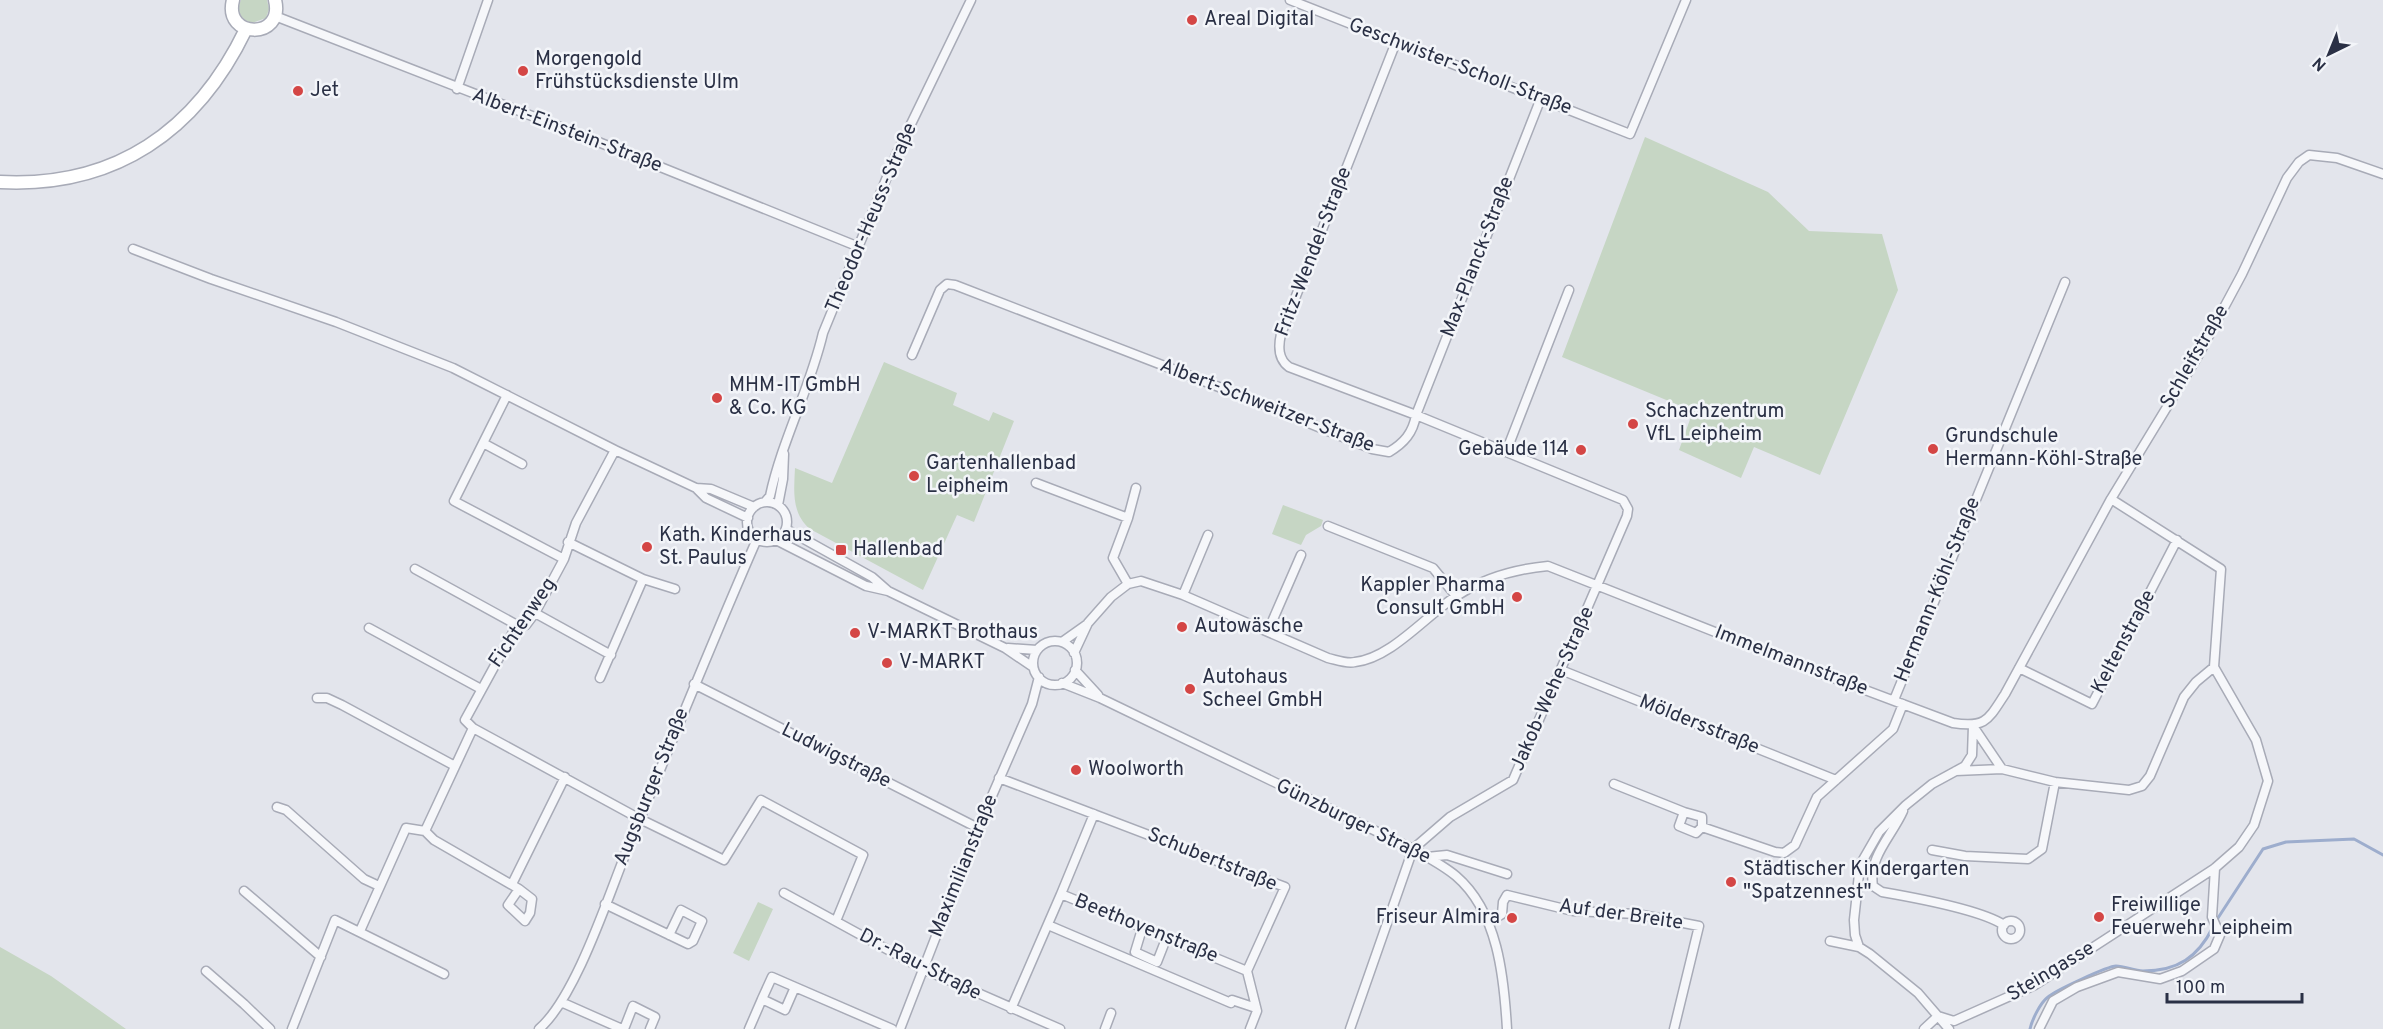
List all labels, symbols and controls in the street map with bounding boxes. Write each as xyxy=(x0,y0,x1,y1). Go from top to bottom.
place label: Areal Digital xyxy=(1204,7,1314,33)
street label: Geschwister-Scholl-Straße xyxy=(1345,12,1575,122)
marker: Areal Digital xyxy=(1185,13,1199,27)
north arrow xyxy=(2299,24,2359,84)
place label: Morgengold Frühstücksdienste Ulm xyxy=(535,47,739,96)
text: N xyxy=(2309,52,2331,75)
marker: Morgengold Frühstücksdienste Ulm xyxy=(516,64,530,78)
place label: Jet xyxy=(310,78,339,104)
street label: Albert-Einstein-Straße xyxy=(468,83,666,179)
marker: Jet xyxy=(291,84,305,98)
street label: Theodor-Heuss-Straße xyxy=(820,119,924,317)
street label: Fritz-Wendel-Straße xyxy=(1270,164,1358,340)
street label: Max-Planck-Straße xyxy=(1435,173,1521,341)
street label: Schleifstraße xyxy=(2155,300,2235,414)
street label: Albert-Schweitzer-Straße xyxy=(1156,353,1378,459)
place label: MHM-IT GmbH & Co. KG xyxy=(729,373,861,422)
marker: MHM-IT GmbH & Co. KG xyxy=(710,391,724,405)
place label: Schachzentrum VfL Leipheim xyxy=(1645,399,1785,448)
marker: Schachzentrum VfL Leipheim xyxy=(1626,417,1640,431)
place label: Grundschule Hermann-Köhl-Straße xyxy=(1945,424,2142,473)
place label: Gebäude 114 xyxy=(1458,437,1569,463)
marker: Grundschule Hermann-Köhl-Straße xyxy=(1926,442,1940,456)
marker: Gebäude 114 xyxy=(1574,443,1588,457)
place label: Gartenhallenbad Leipheim xyxy=(926,451,1076,500)
marker: Gartenhallenbad Leipheim xyxy=(907,469,921,483)
street label: Hermann-Köhl-Straße xyxy=(1889,494,1987,686)
place label: Kath. Kinderhaus St. Paulus xyxy=(659,523,812,572)
place label: Hallenbad xyxy=(853,537,943,563)
marker: Kath. Kinderhaus St. Paulus xyxy=(640,540,654,554)
marker: Hallenbad xyxy=(834,543,848,557)
street label: Fichtenweg xyxy=(483,573,563,673)
place label: Kappler Pharma Consult GmbH xyxy=(1360,573,1505,622)
street label: Keltenstraße xyxy=(2086,586,2162,698)
marker: Kappler Pharma Consult GmbH xyxy=(1510,590,1524,604)
street label: Jakob-Wehe-Straße xyxy=(1505,603,1601,775)
place label: Autowäsche xyxy=(1194,614,1303,640)
place label: V-MARKT Brothaus xyxy=(867,620,1038,646)
marker: Autowäsche xyxy=(1175,620,1189,634)
street label: Immelmannstraße xyxy=(1711,620,1871,702)
marker: V-MARKT Brothaus xyxy=(848,626,862,640)
place label: V-MARKT xyxy=(899,650,985,676)
marker: V-MARKT xyxy=(880,656,894,670)
place label: Autohaus Scheel GmbH xyxy=(1202,665,1323,714)
marker: Autohaus Scheel GmbH xyxy=(1183,682,1197,696)
street label: Möldersstraße xyxy=(1635,689,1763,761)
street label: Augsburger Straße xyxy=(608,704,696,870)
street label: Ludwigstraße xyxy=(777,717,895,795)
place label: Woolworth xyxy=(1088,757,1184,783)
marker: Woolworth xyxy=(1069,763,1083,777)
street label: Günzburger Straße xyxy=(1271,773,1435,871)
street label: Maximilianstraße xyxy=(924,791,1004,941)
street label: Schubertstraße xyxy=(1143,822,1281,898)
place label: Städtischer Kindergarten "Spatzennest" xyxy=(1743,857,1969,906)
marker: Städtischer Kindergarten "Spatzennest" xyxy=(1724,875,1738,889)
street label: Beethovenstraße xyxy=(1070,888,1222,970)
street label: Auf der Breite xyxy=(1557,893,1685,937)
place label: Freiwillige Feuerwehr Leipheim xyxy=(2111,893,2293,942)
place label: Friseur Almira xyxy=(1376,905,1500,931)
marker: Freiwillige Feuerwehr Leipheim xyxy=(2092,910,2106,924)
marker: Friseur Almira xyxy=(1505,911,1519,925)
street label: Dr.-Rau-Straße xyxy=(854,923,986,1007)
street label: Steingasse xyxy=(2002,936,2100,1008)
scale bar xyxy=(2167,966,2302,1004)
text: 100 m xyxy=(2176,977,2225,1000)

